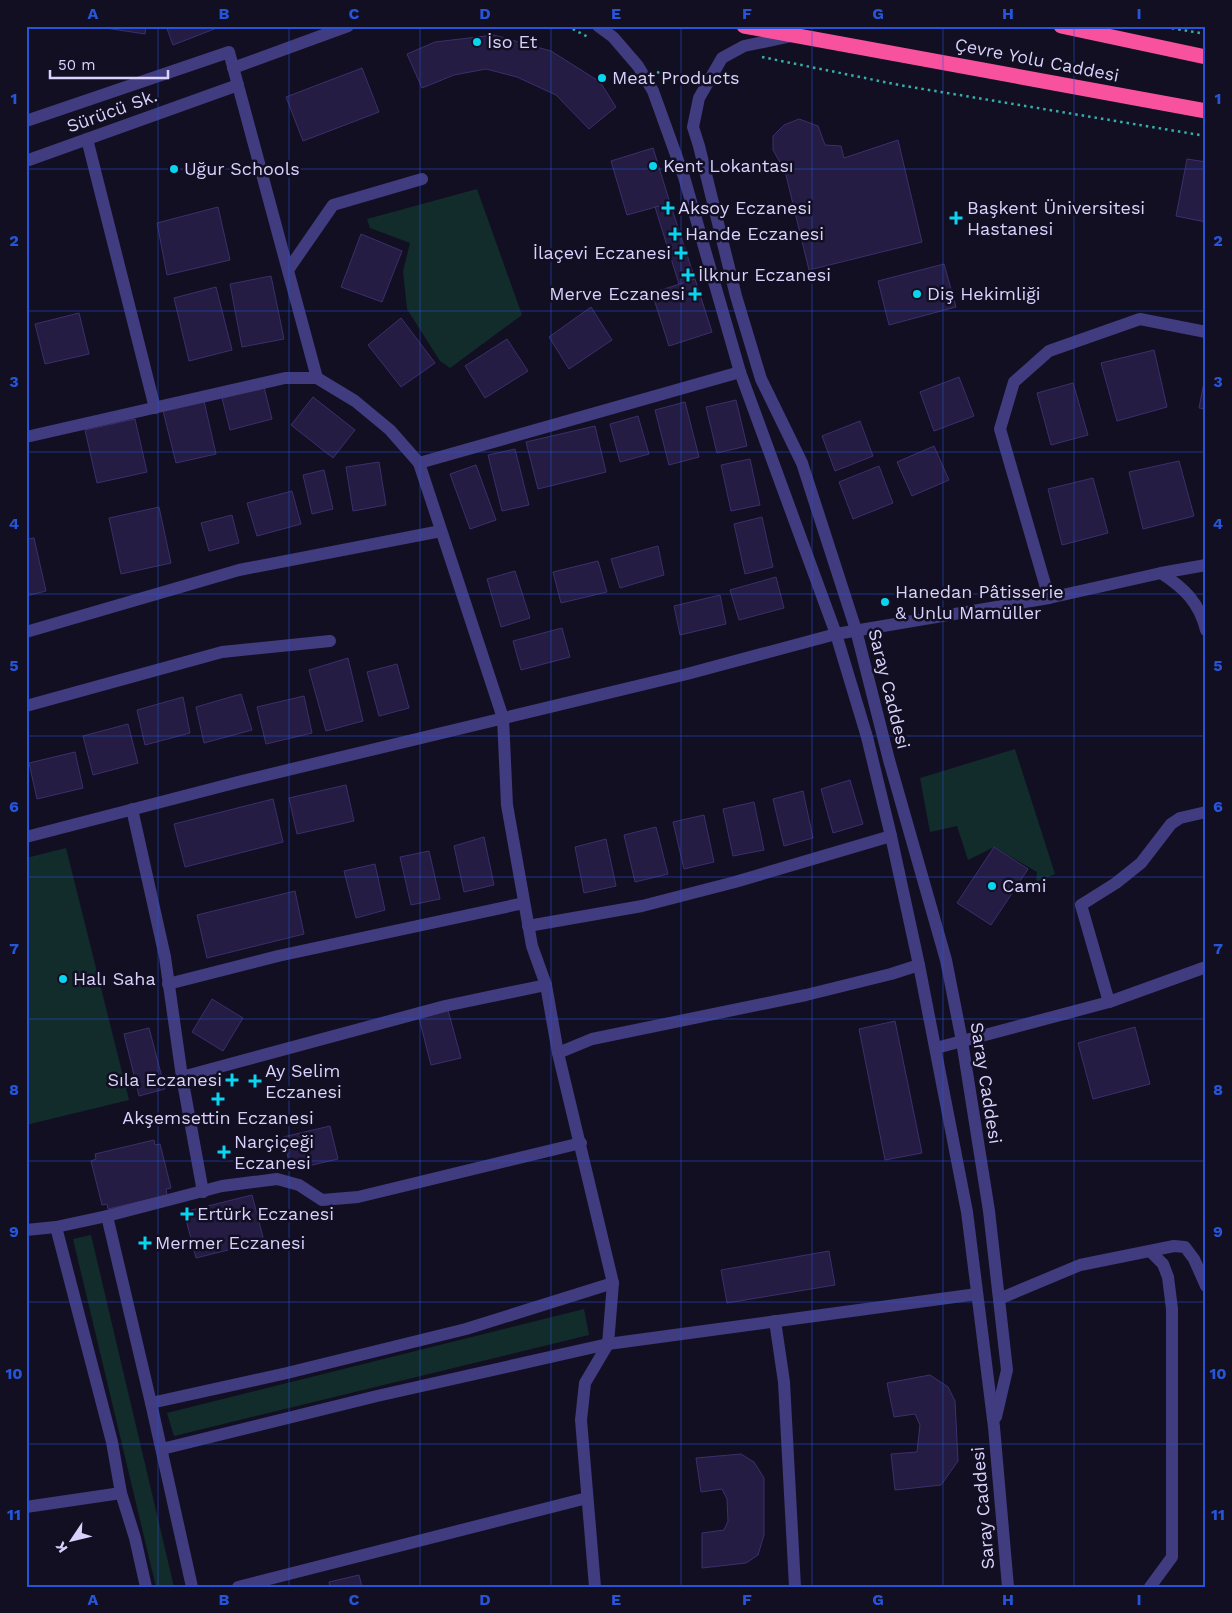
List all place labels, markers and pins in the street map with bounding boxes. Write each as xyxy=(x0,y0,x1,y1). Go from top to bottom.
place label: İso Et xyxy=(487,31,538,52)
marker: İso Et xyxy=(471,36,483,48)
place label: Meat Products xyxy=(612,67,739,88)
marker: Meat Products xyxy=(596,72,608,84)
place label: Kent Lokantası xyxy=(663,155,794,176)
place label: Uğur Schools xyxy=(184,158,300,179)
marker: Kent Lokantası xyxy=(647,160,659,172)
marker: Uğur Schools xyxy=(168,163,180,175)
place label: Aksoy Eczanesi xyxy=(678,197,812,218)
place label: Başkent Üniversitesi Hastanesi xyxy=(967,197,1145,239)
marker: Aksoy Eczanesi xyxy=(662,202,674,214)
marker: Başkent Üniversitesi Hastanesi xyxy=(949,211,963,225)
place label: Hande Eczanesi xyxy=(685,223,824,244)
marker: Hande Eczanesi xyxy=(669,228,681,240)
place label: İlaçevi Eczanesi xyxy=(533,242,671,263)
marker: İlaçevi Eczanesi xyxy=(675,247,687,259)
place label: İlknur Eczanesi xyxy=(698,264,831,285)
marker: İlknur Eczanesi xyxy=(682,269,694,281)
place label: Merve Eczanesi xyxy=(549,283,685,304)
place label: Diş Hekimliği xyxy=(927,283,1041,304)
marker: Merve Eczanesi xyxy=(689,288,701,300)
marker: Diş Hekimliği xyxy=(911,288,923,300)
place label: Hanedan Pâtisserie & Unlu Mamüller xyxy=(895,581,1064,623)
marker: Hanedan Pâtisserie & Unlu Mamüller xyxy=(879,596,891,608)
place label: Cami xyxy=(1002,875,1046,896)
marker: Cami xyxy=(986,880,998,892)
place label: Halı Saha xyxy=(73,968,156,989)
marker: Halı Saha xyxy=(57,973,69,985)
place label: Ay Selim Eczanesi xyxy=(265,1060,342,1102)
place label: Sıla Eczanesi xyxy=(108,1069,222,1090)
marker: Sıla Eczanesi xyxy=(226,1074,238,1086)
marker: Ay Selim Eczanesi xyxy=(249,1075,261,1087)
marker: Akşemsettin Eczanesi xyxy=(212,1093,224,1105)
place label: Akşemsettin Eczanesi xyxy=(122,1107,314,1128)
place label: Narçiçeği Eczanesi xyxy=(234,1131,314,1173)
marker: Narçiçeği Eczanesi xyxy=(218,1146,230,1158)
place label: Ertürk Eczanesi xyxy=(197,1203,334,1224)
marker: Ertürk Eczanesi xyxy=(181,1208,193,1220)
place label: Mermer Eczanesi xyxy=(155,1232,305,1253)
marker: Mermer Eczanesi xyxy=(139,1237,151,1249)

